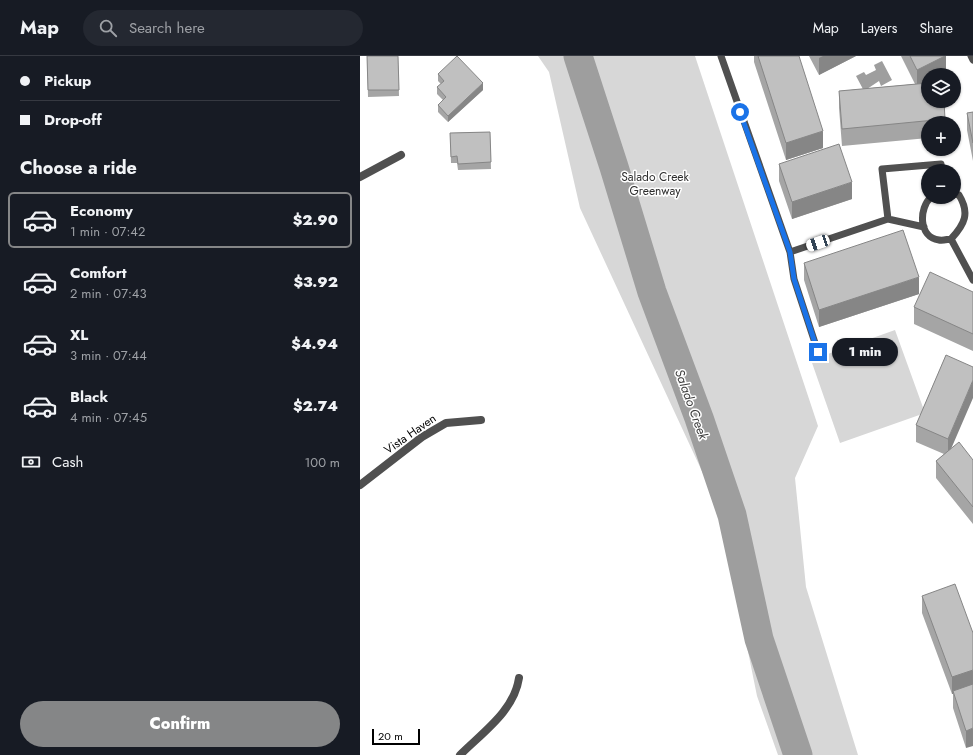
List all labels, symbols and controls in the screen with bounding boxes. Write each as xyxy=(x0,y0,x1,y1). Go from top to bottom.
search box xyxy=(83,10,363,46)
text: Map xyxy=(20,14,59,41)
icon: search xyxy=(97,17,119,39)
text: Search here xyxy=(129,17,205,39)
text: Map xyxy=(813,18,839,38)
text: Layers xyxy=(861,18,897,38)
text: Share xyxy=(919,18,953,38)
map controls xyxy=(921,68,961,204)
button: layers xyxy=(921,68,961,108)
text: Pickup xyxy=(44,70,91,92)
route start xyxy=(731,103,749,121)
text: Drop-off xyxy=(44,109,102,131)
button: + xyxy=(921,116,961,156)
text: Choose a ride xyxy=(20,155,137,181)
button: − xyxy=(921,164,961,204)
park label: Salado Creek Greenway xyxy=(621,168,690,200)
text: Economy xyxy=(70,200,133,222)
icon: car xyxy=(22,202,58,238)
text: $2.90 xyxy=(293,209,338,231)
text: 1 min · 07:42 xyxy=(70,222,145,241)
car xyxy=(805,233,831,253)
text: Comfort xyxy=(70,262,127,284)
icon: car xyxy=(22,264,58,300)
text: $3.92 xyxy=(293,271,338,293)
text: 2 min · 07:43 xyxy=(70,284,147,303)
text: XL xyxy=(70,324,88,346)
icon: car xyxy=(22,326,58,362)
text: $4.94 xyxy=(291,333,338,355)
callout: 1 min xyxy=(832,338,898,366)
text: 1 min xyxy=(849,342,881,361)
route end xyxy=(809,343,827,361)
text: 3 min · 07:44 xyxy=(70,346,147,365)
water label: Salado Creek xyxy=(670,366,713,442)
text: Black xyxy=(70,386,108,408)
icon: car xyxy=(22,388,58,424)
text: $2.74 xyxy=(293,395,338,417)
text: 4 min · 07:45 xyxy=(70,408,147,427)
street label: Vista Haven xyxy=(380,409,440,459)
icon: cash xyxy=(20,451,42,473)
text: Cash xyxy=(52,451,83,473)
text: 100 m xyxy=(305,453,340,472)
button: Confirm xyxy=(20,701,340,747)
scale bar xyxy=(372,727,420,746)
text: 20 m xyxy=(378,728,403,744)

